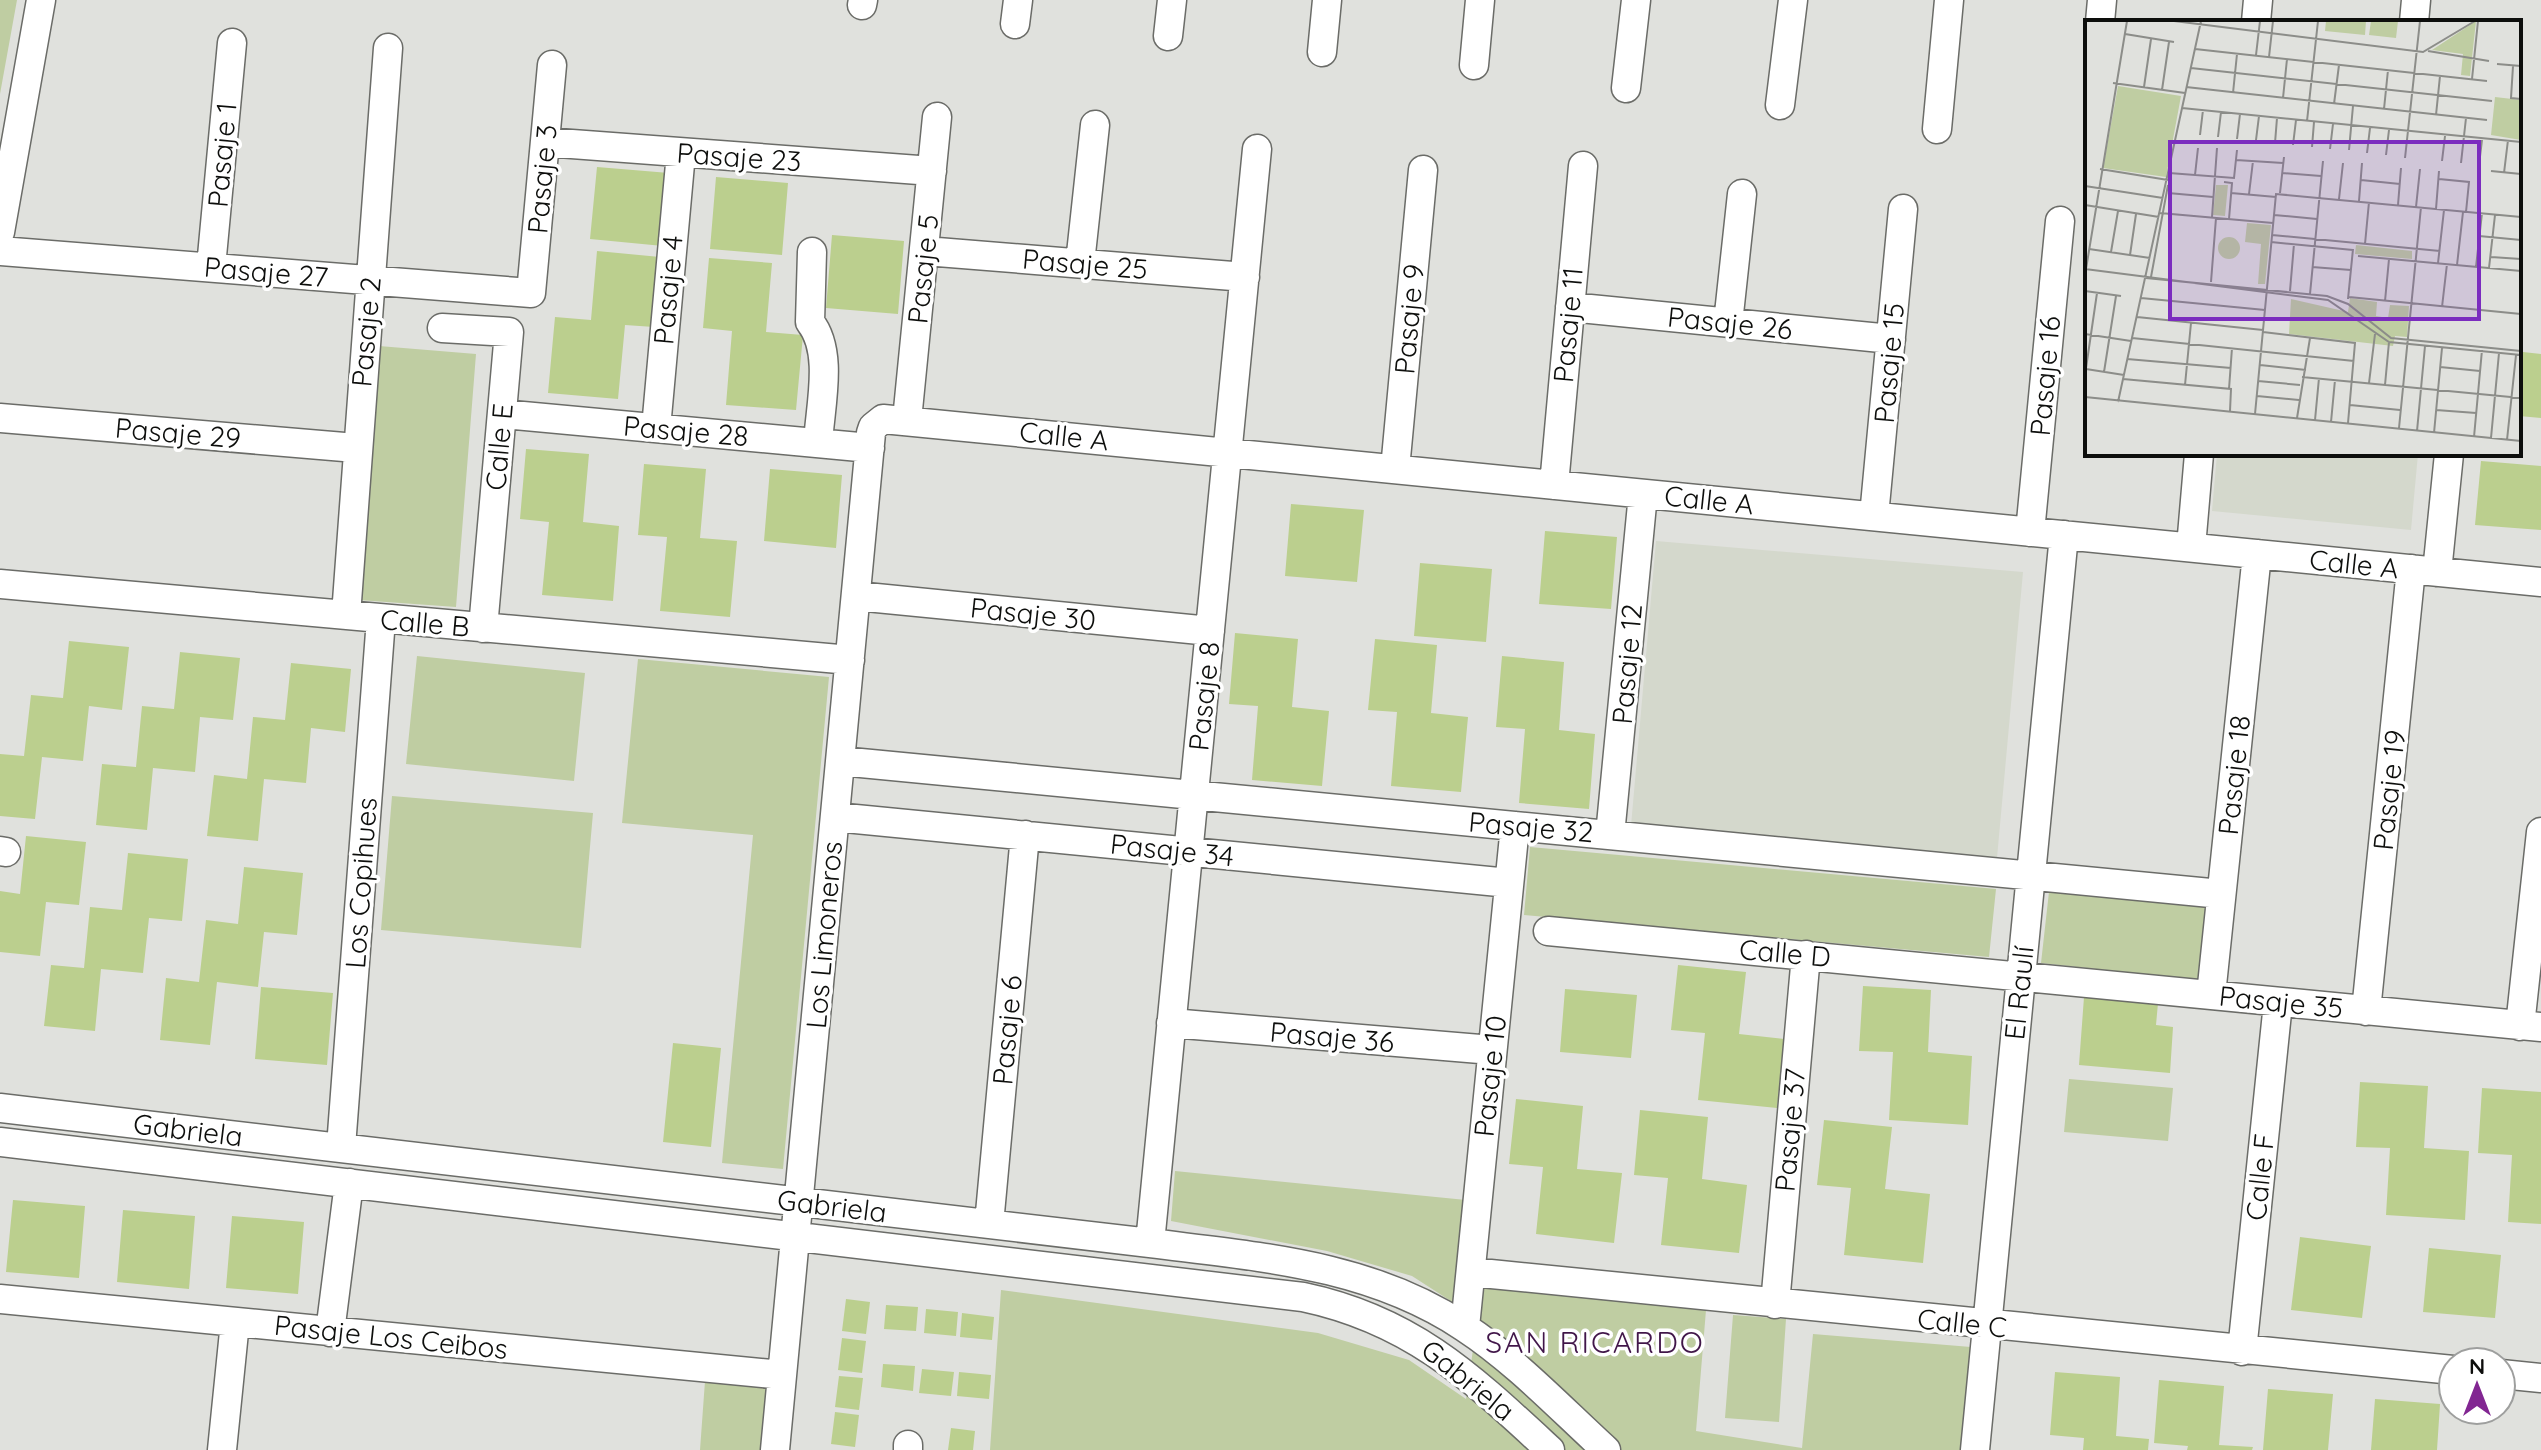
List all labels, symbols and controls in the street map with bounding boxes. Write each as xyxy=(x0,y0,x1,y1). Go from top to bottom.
inset map xyxy=(2085,20,2521,456)
street label: Pasaje 1 xyxy=(199,101,244,209)
street label: Pasaje 3 xyxy=(519,123,564,235)
street label: Pasaje 23 xyxy=(675,135,803,178)
street label: Pasaje 5 xyxy=(899,212,946,326)
street label: Pasaje 4 xyxy=(645,234,690,346)
street label: Pasaje 25 xyxy=(1021,241,1149,286)
street label: Pasaje 27 xyxy=(203,249,329,294)
street label: Pasaje 9 xyxy=(1386,262,1431,376)
street label: Pasaje 11 xyxy=(1545,266,1590,384)
street label: Pasaje 2 xyxy=(343,275,388,388)
street label: Pasaje 26 xyxy=(1666,299,1794,346)
street label: Pasaje 15 xyxy=(1866,301,1911,425)
street label: Pasaje 16 xyxy=(2022,315,2067,437)
street label: Calle E xyxy=(477,402,520,492)
street label: Pasaje 28 xyxy=(622,408,750,453)
street label: Pasaje 29 xyxy=(114,410,242,455)
street label: Calle A xyxy=(1018,413,1110,458)
street label: Calle A xyxy=(1663,477,1755,522)
street label: Calle A xyxy=(2308,541,2400,586)
street label: Pasaje 30 xyxy=(968,590,1098,638)
street label: Calle B xyxy=(379,601,471,644)
street label: Pasaje 12 xyxy=(1604,602,1649,726)
street label: Pasaje 8 xyxy=(1180,639,1227,752)
street label: Pasaje 18 xyxy=(2210,713,2257,837)
street label: Pasaje 19 xyxy=(2365,728,2412,852)
street label: Los Copihues xyxy=(337,796,384,970)
street label: Pasaje 32 xyxy=(1467,804,1595,849)
street label: Pasaje 34 xyxy=(1108,826,1236,873)
street label: Los Limoneros xyxy=(798,840,849,1030)
street label: Calle D xyxy=(1738,931,1832,974)
street label: El Raulí xyxy=(1996,944,2041,1041)
street label: Pasaje 6 xyxy=(984,974,1029,1086)
street label: Pasaje 35 xyxy=(2217,978,2345,1025)
street label: Pasaje 36 xyxy=(1268,1014,1396,1059)
street label: Pasaje 10 xyxy=(1466,1014,1513,1138)
street label: Pasaje 37 xyxy=(1767,1067,1812,1193)
street label: Gabriela xyxy=(131,1105,245,1154)
street label: Calle F xyxy=(2238,1132,2281,1222)
street label: Gabriela xyxy=(775,1181,889,1230)
street label: Calle C xyxy=(1916,1300,2008,1345)
street label: Pasaje Los Ceibos xyxy=(273,1307,510,1366)
district label: SAN RICARDO xyxy=(1485,1323,1705,1361)
street label: Gabriela xyxy=(1415,1331,1522,1428)
north arrow xyxy=(2437,1346,2517,1426)
text: N xyxy=(2469,1352,2485,1380)

